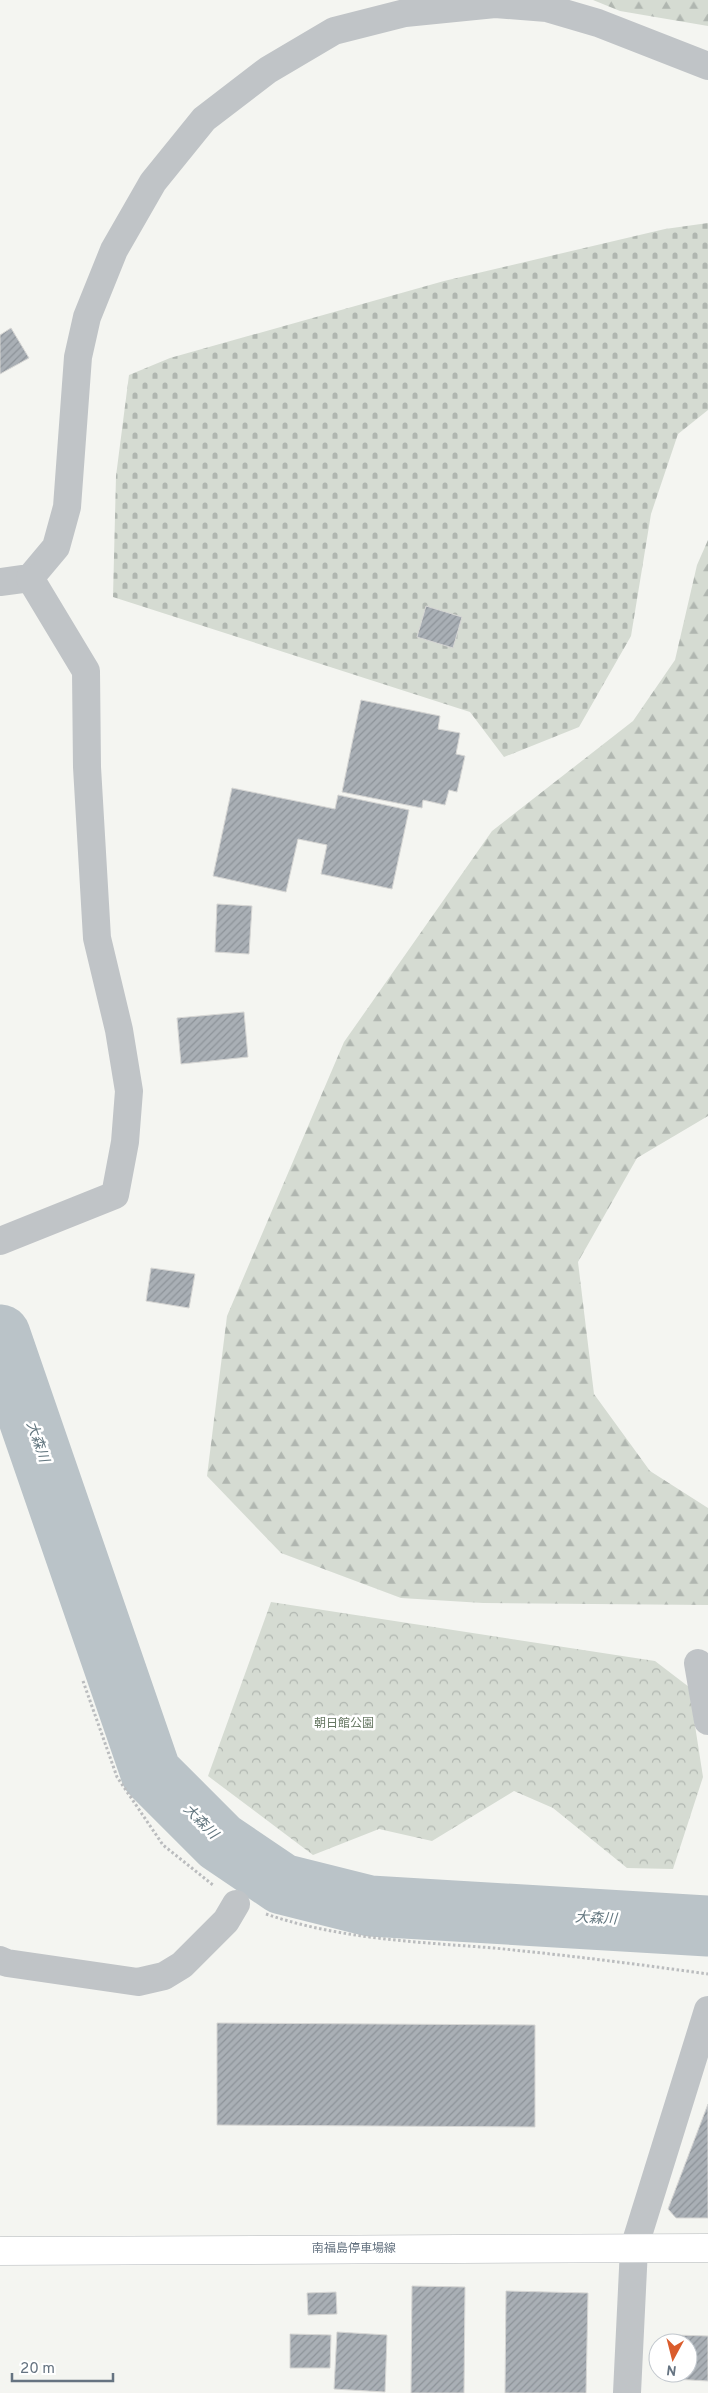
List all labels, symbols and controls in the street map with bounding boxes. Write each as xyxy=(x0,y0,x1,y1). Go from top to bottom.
water label: 大森川 xyxy=(22,1419,53,1467)
park label: 朝日館公園 xyxy=(314,1716,374,1732)
water label: 大森川 xyxy=(179,1801,222,1844)
water label: 大森川 xyxy=(575,1909,619,1929)
street label: 南福島停車場線 xyxy=(312,2241,396,2257)
north arrow xyxy=(648,2333,698,2383)
scale bar xyxy=(12,2350,114,2382)
text: 20 m xyxy=(20,2360,55,2379)
text: N xyxy=(666,2360,678,2378)

